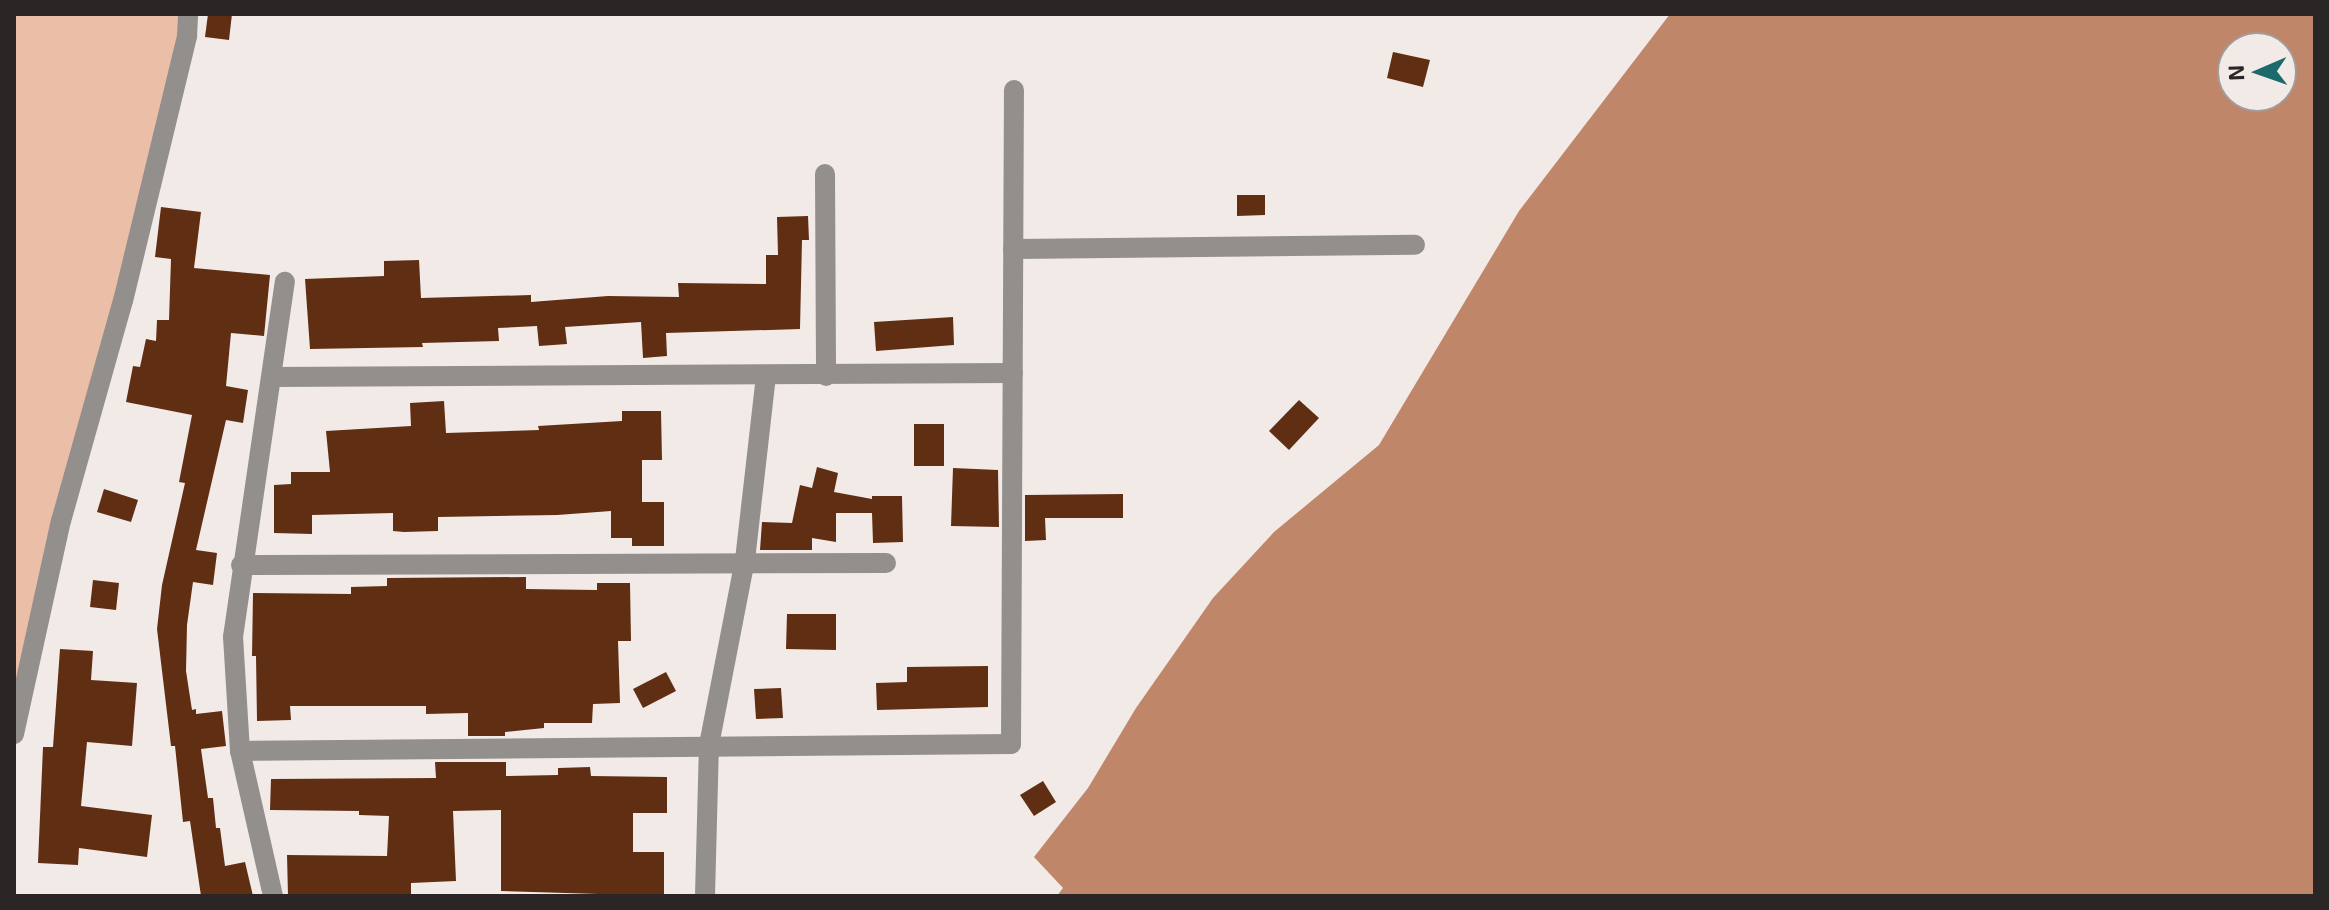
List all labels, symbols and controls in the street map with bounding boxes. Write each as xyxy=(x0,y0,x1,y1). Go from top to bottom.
north arrow xyxy=(2217,32,2297,112)
text: N xyxy=(2222,64,2248,81)

